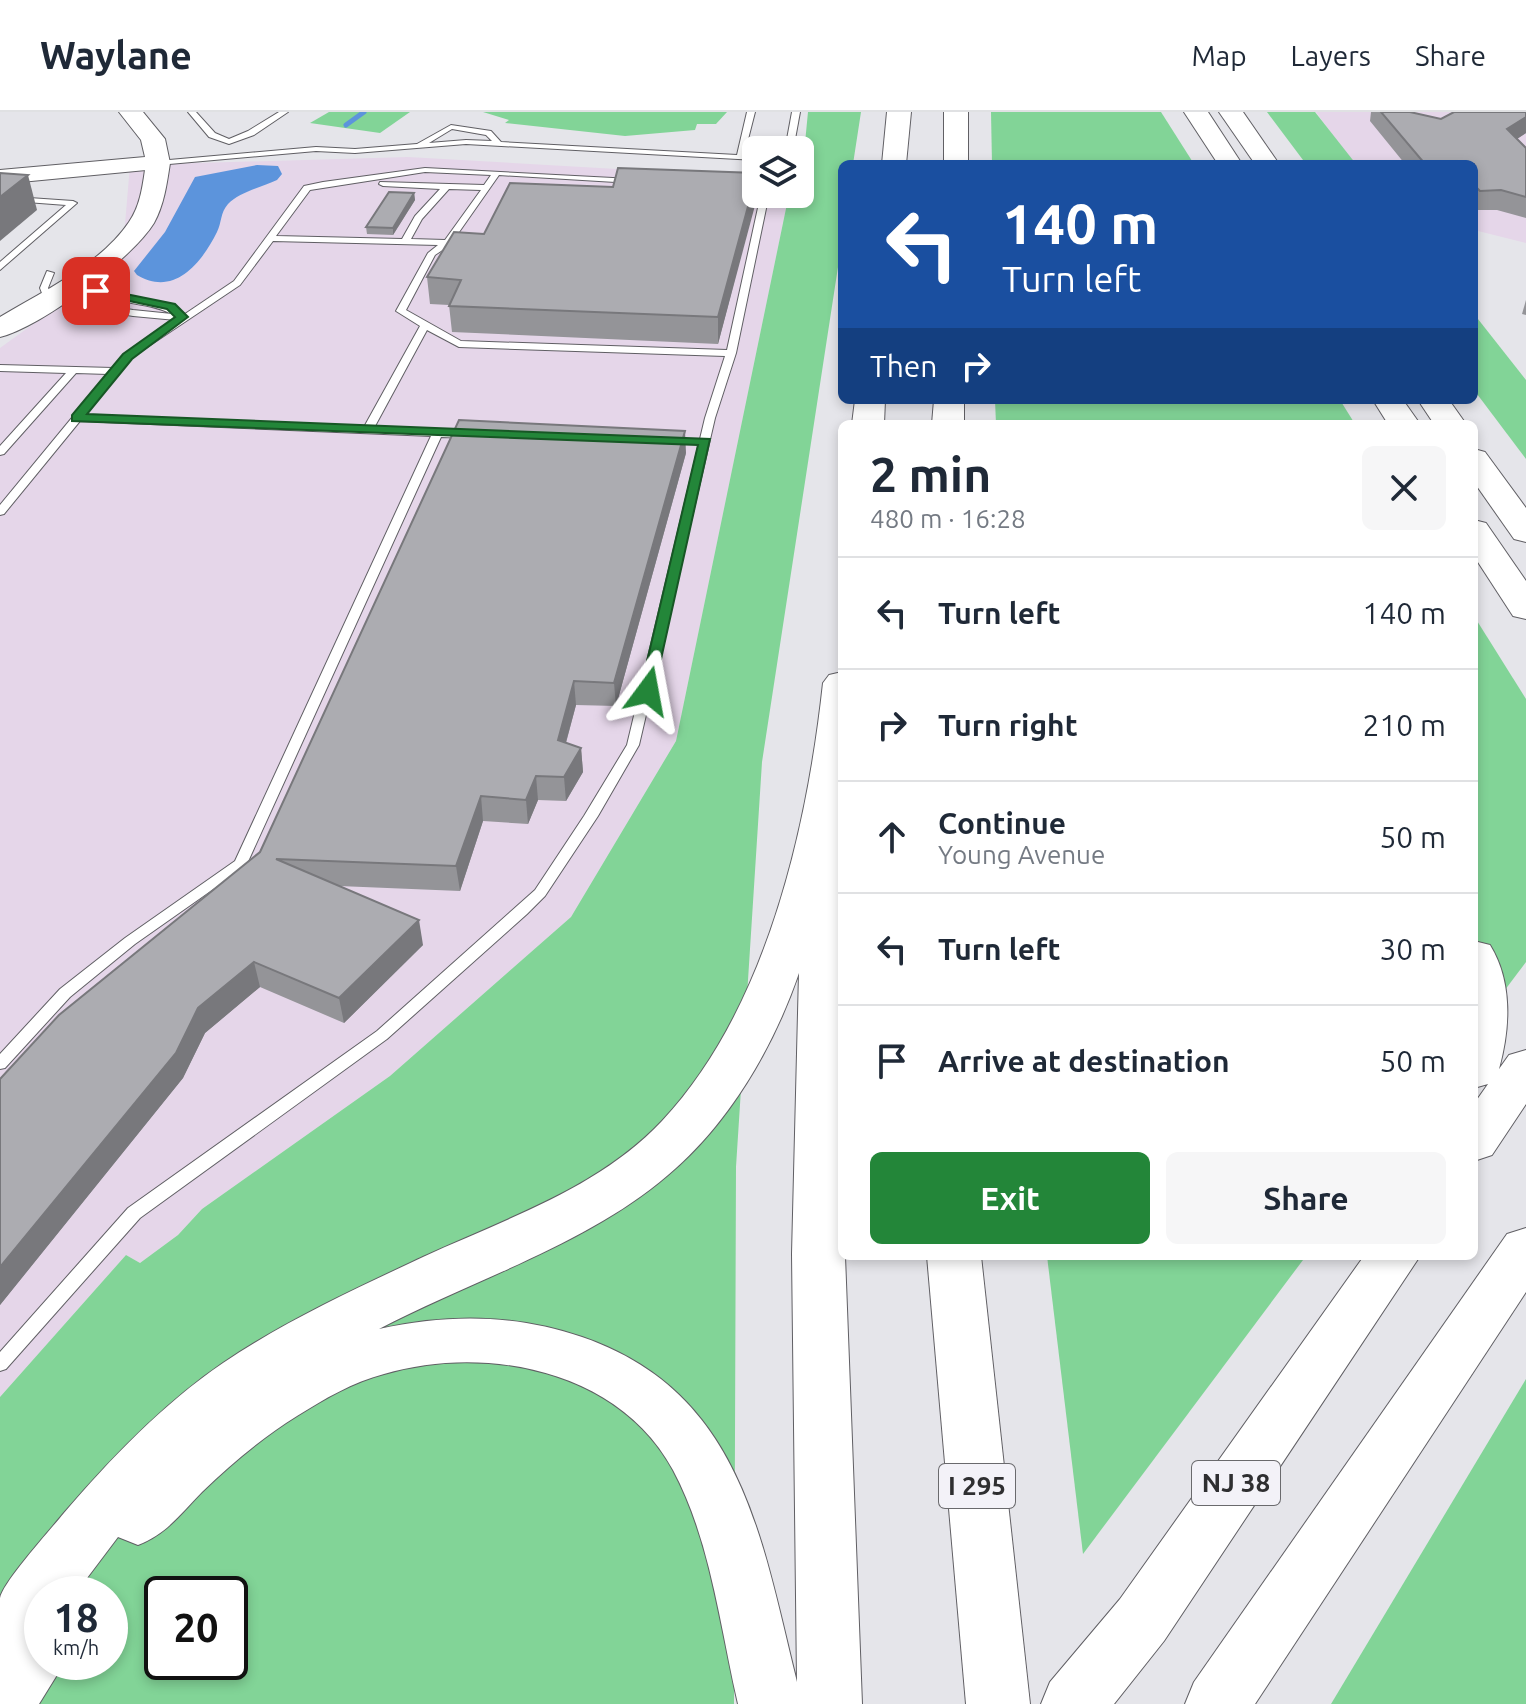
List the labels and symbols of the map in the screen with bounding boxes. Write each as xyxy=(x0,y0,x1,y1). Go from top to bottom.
pin xyxy=(62,257,130,325)
position arrow xyxy=(606,649,690,733)
road number: NJ 38 xyxy=(1192,1461,1280,1505)
road number: I 295 xyxy=(939,1464,1015,1508)
speed limit sign: 20 xyxy=(144,1576,248,1680)

